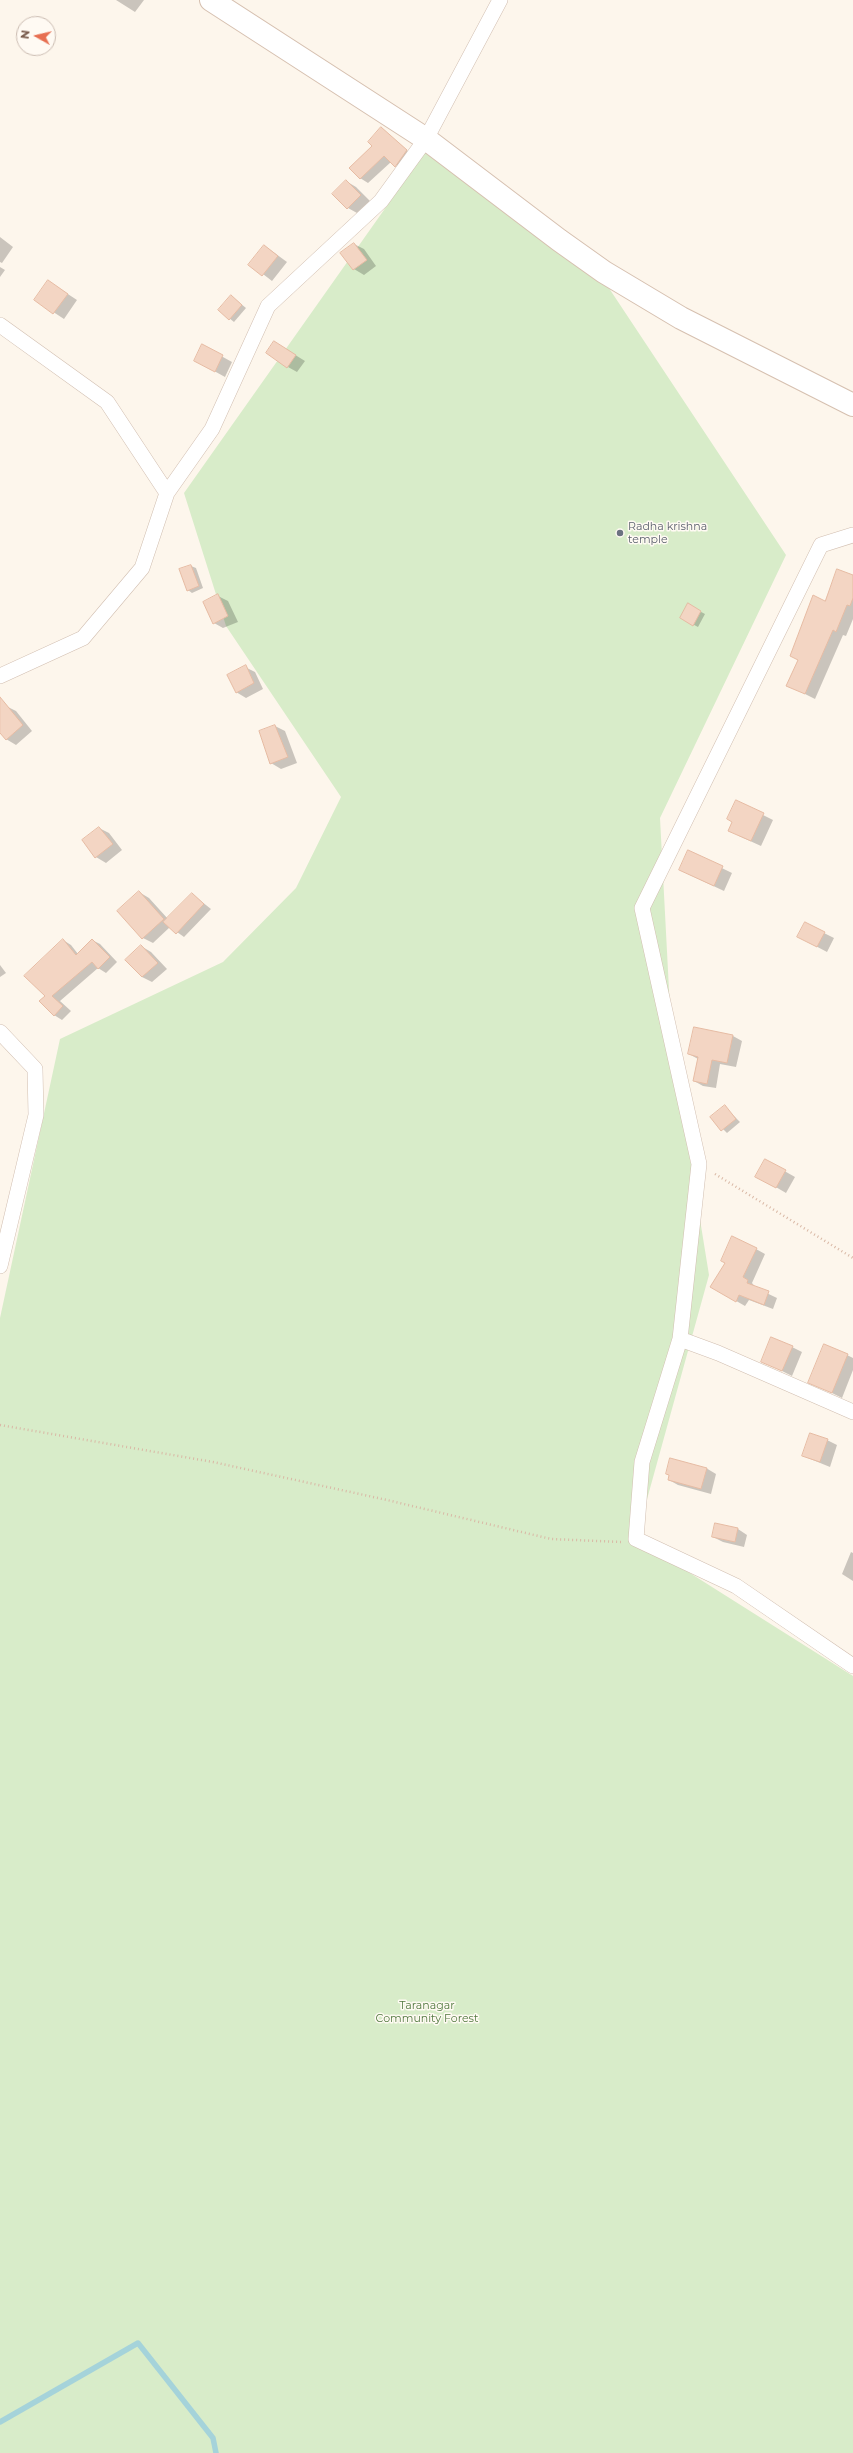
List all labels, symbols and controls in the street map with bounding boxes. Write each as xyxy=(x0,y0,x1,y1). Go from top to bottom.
north arrow xyxy=(16,16,56,56)
text: N xyxy=(18,29,33,40)
place label: Radha krishna temple xyxy=(628,520,707,546)
marker: Radha krishna temple xyxy=(615,528,625,538)
park label: Taranagar Community Forest xyxy=(376,1999,478,2025)

